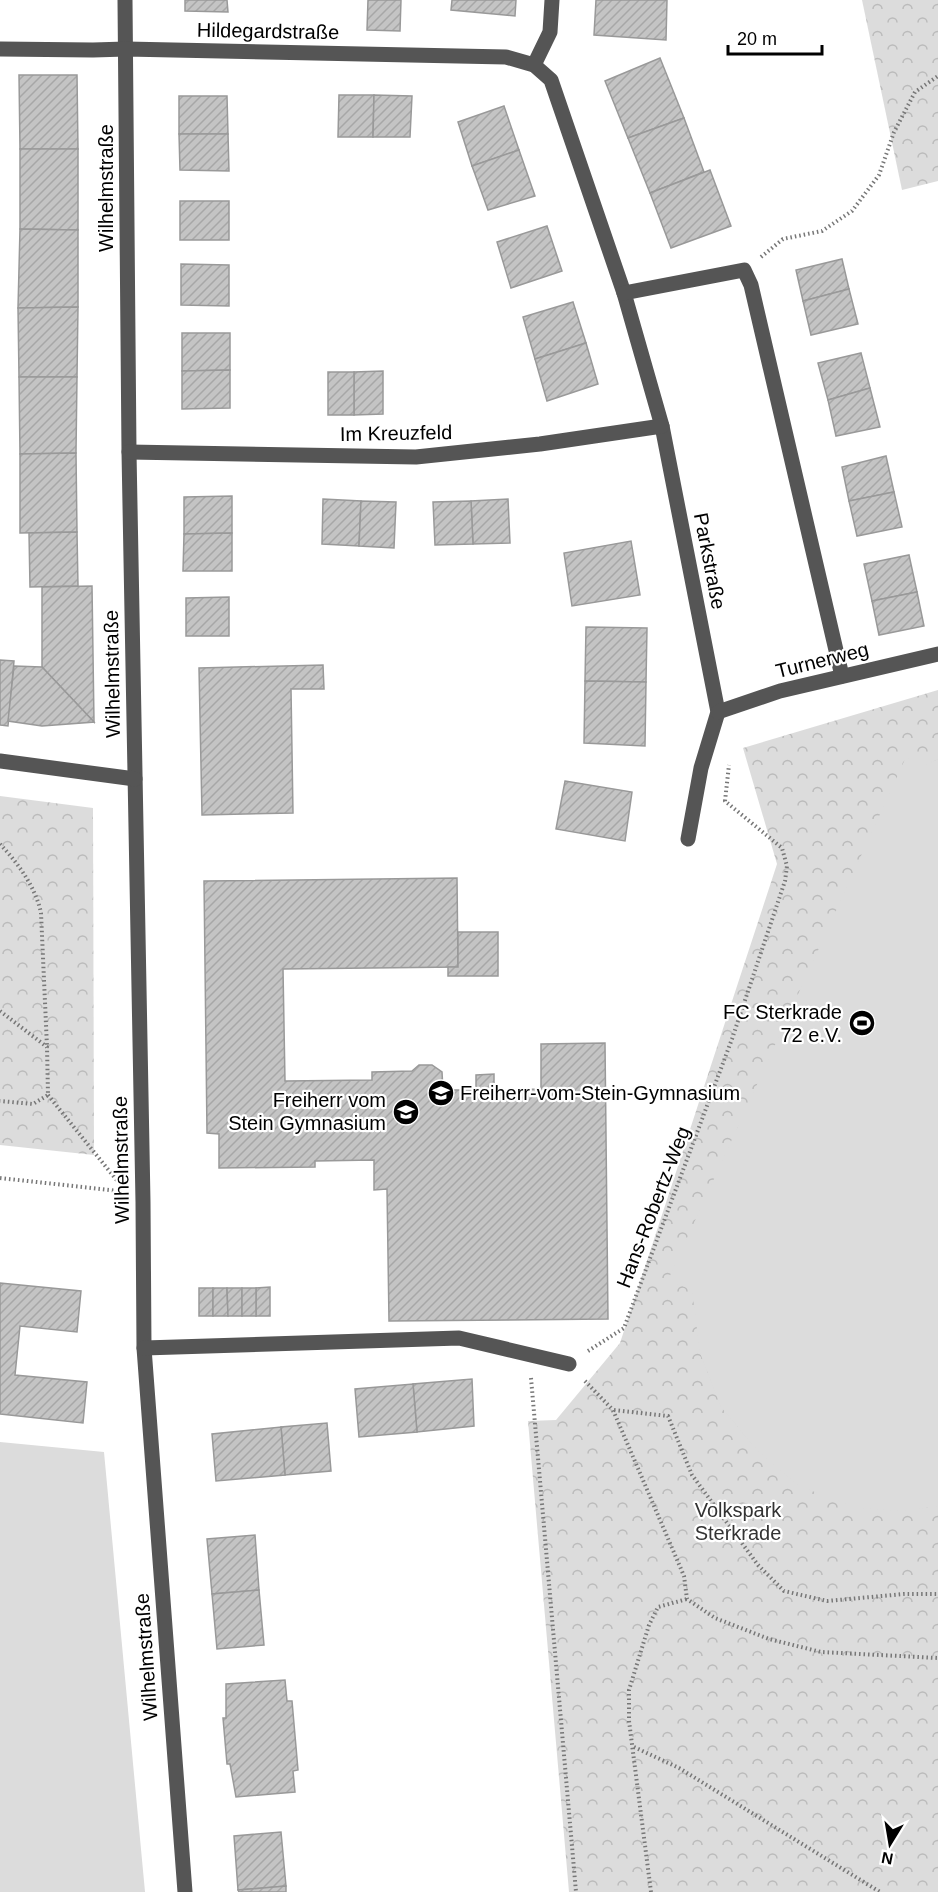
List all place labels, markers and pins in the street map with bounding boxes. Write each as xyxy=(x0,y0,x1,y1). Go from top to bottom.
place label: FC Sterkrade 72 e.V. xyxy=(723,1001,842,1046)
sports icon: FC Sterkrade 72 e.V. xyxy=(847,1008,877,1038)
school or university icon: Freiherr-vom-Stein-Gymnasium xyxy=(426,1078,456,1108)
place label: Freiherr-vom-Stein-Gymnasium xyxy=(460,1082,740,1104)
place label: Freiherr vom Stein Gymnasium xyxy=(228,1089,386,1134)
school or university icon: Freiherr vom Stein Gymnasium xyxy=(391,1097,421,1127)

